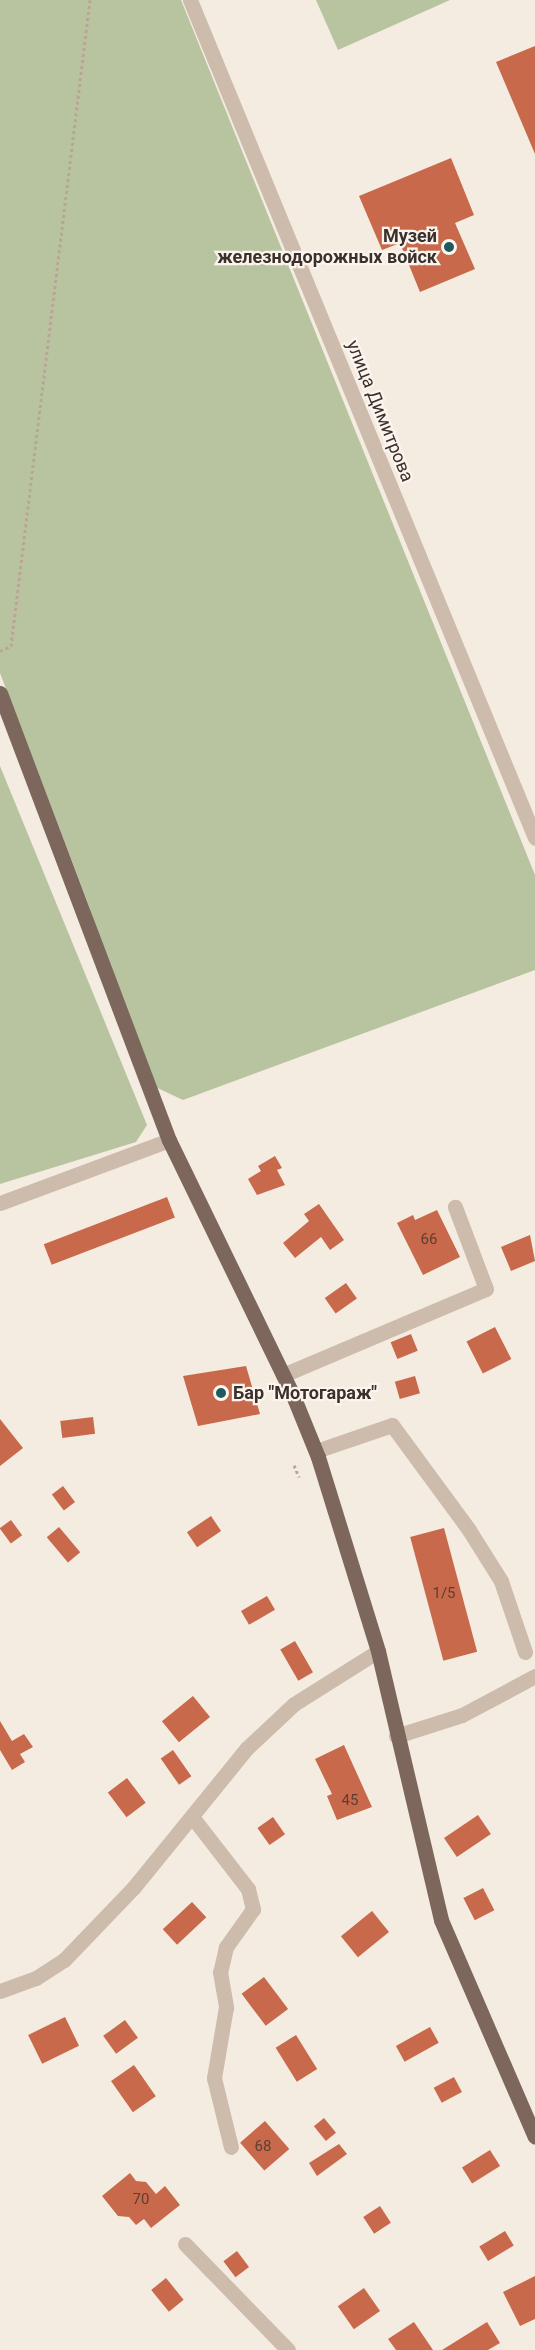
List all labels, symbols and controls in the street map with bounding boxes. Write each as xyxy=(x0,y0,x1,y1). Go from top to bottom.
place label: Музей железнодорожных войск xyxy=(217,226,437,268)
marker: Музей железнодорожных войск xyxy=(442,240,456,254)
street label: улица Димитрова xyxy=(342,337,418,485)
house number: 66 xyxy=(421,1231,437,1249)
place label: Бар "Мотогараж" xyxy=(233,1382,377,1404)
marker: Бар "Мотогараж" xyxy=(214,1386,228,1400)
house number: 1/5 xyxy=(432,1585,456,1603)
house number: 45 xyxy=(342,1792,358,1810)
house number: 68 xyxy=(255,2138,271,2156)
house number: 70 xyxy=(133,2191,149,2209)

